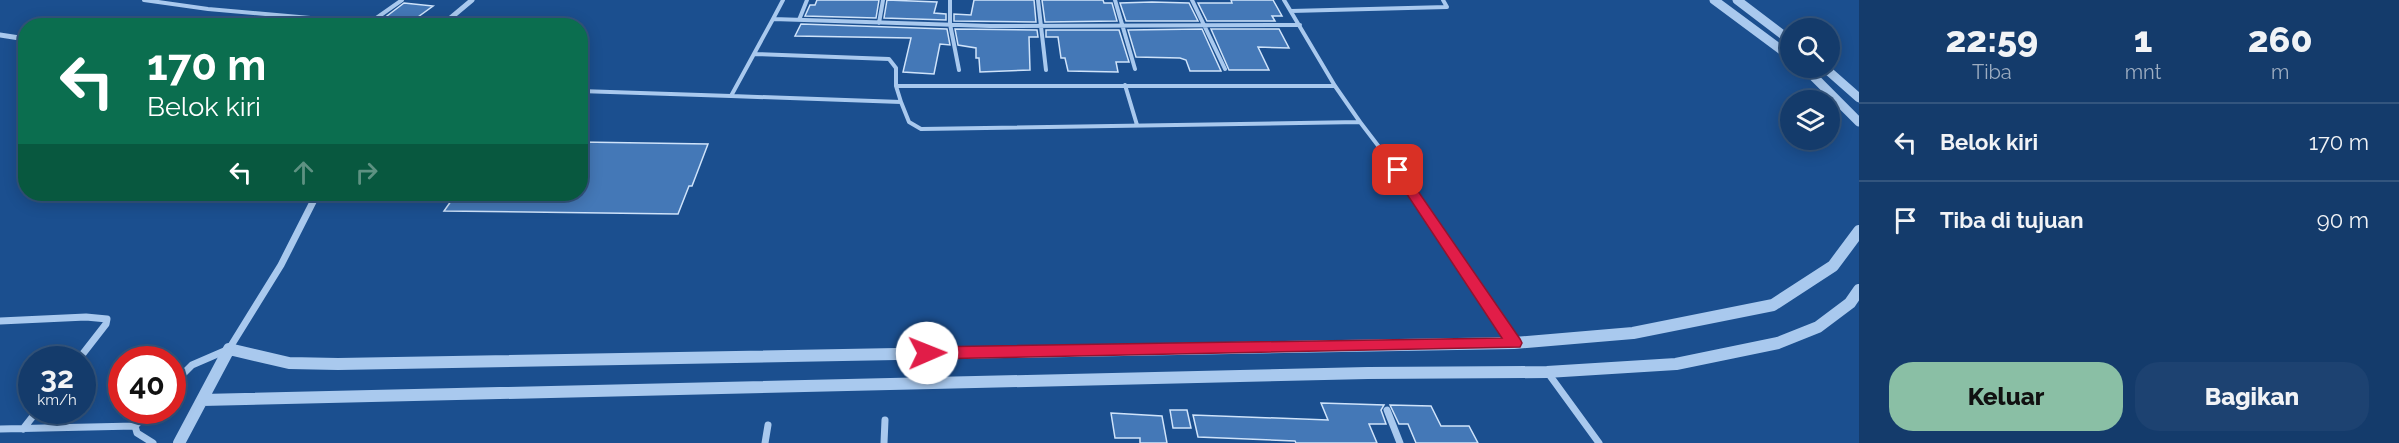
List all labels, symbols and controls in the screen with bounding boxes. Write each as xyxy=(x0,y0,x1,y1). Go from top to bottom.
map controls xyxy=(1780,18,1840,150)
button: search xyxy=(1780,18,1840,78)
text: 22:59 xyxy=(1945,18,2038,60)
text: 1 xyxy=(2134,18,2152,60)
text: 260 xyxy=(2248,18,2313,60)
text: 170 m xyxy=(147,41,266,90)
icon: left xyxy=(48,42,126,120)
text: Tiba xyxy=(1972,60,2012,84)
text: mnt xyxy=(2125,60,2161,84)
text: m xyxy=(2271,60,2289,84)
button: layers xyxy=(1780,90,1840,150)
text: Belok kiri xyxy=(147,91,261,122)
icon: left xyxy=(1889,126,1922,159)
text: Belok kiri xyxy=(1940,129,2038,155)
text: 170 m xyxy=(2309,129,2369,155)
pin xyxy=(1372,144,1423,195)
icon: arrive xyxy=(1381,153,1414,186)
icon: left xyxy=(224,156,257,189)
icon: ahead xyxy=(287,156,320,189)
icon: right xyxy=(350,156,383,189)
icon: arrive xyxy=(1889,204,1922,237)
text: Tiba di tujuan xyxy=(1940,207,2083,233)
text: 90 m xyxy=(2317,207,2369,233)
position arrow xyxy=(895,321,959,385)
speed limit sign: 40 xyxy=(108,346,186,424)
text: 32 xyxy=(40,360,74,395)
button: Keluar xyxy=(1889,362,2123,431)
button: Bagikan xyxy=(2135,362,2369,431)
text: km/h xyxy=(37,391,77,409)

